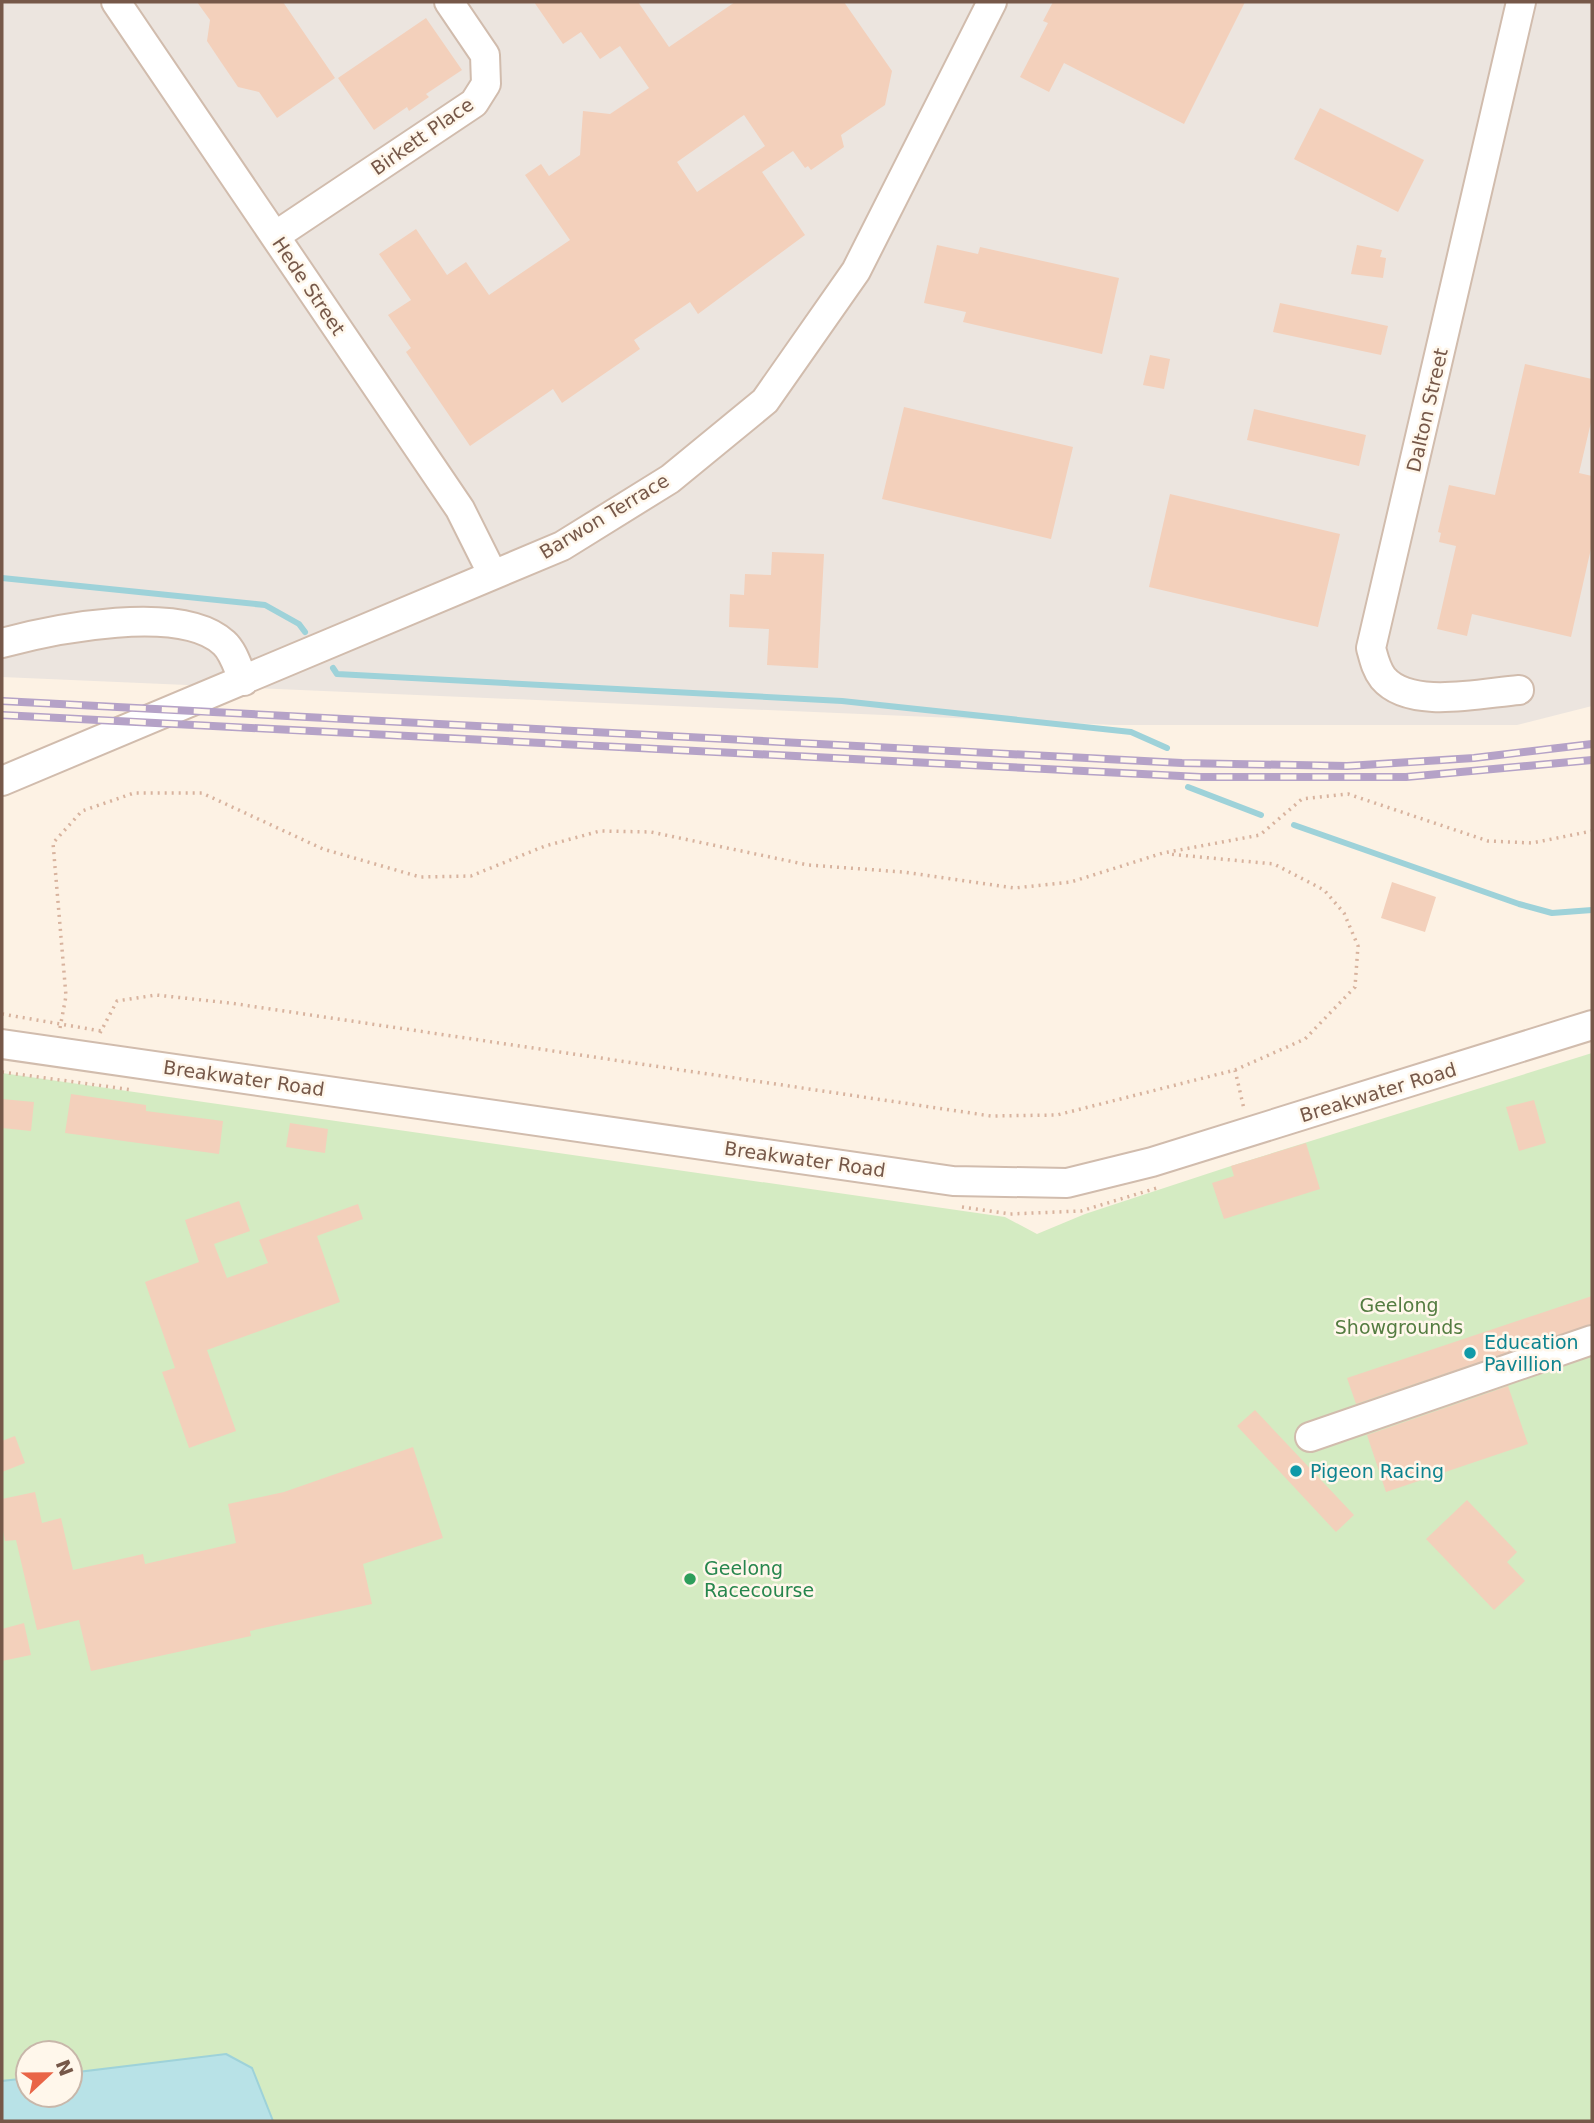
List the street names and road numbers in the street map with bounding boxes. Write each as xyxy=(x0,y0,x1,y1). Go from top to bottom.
street label: Birkett Place xyxy=(367,93,477,179)
street label: Hede Street xyxy=(268,233,350,339)
street label: Dalton Street xyxy=(1402,346,1452,474)
street label: Barwon Terrace xyxy=(535,469,673,563)
street label: Breakwater Road xyxy=(162,1056,326,1100)
street label: Breakwater Road xyxy=(1297,1058,1459,1126)
street label: Breakwater Road xyxy=(723,1137,887,1181)

